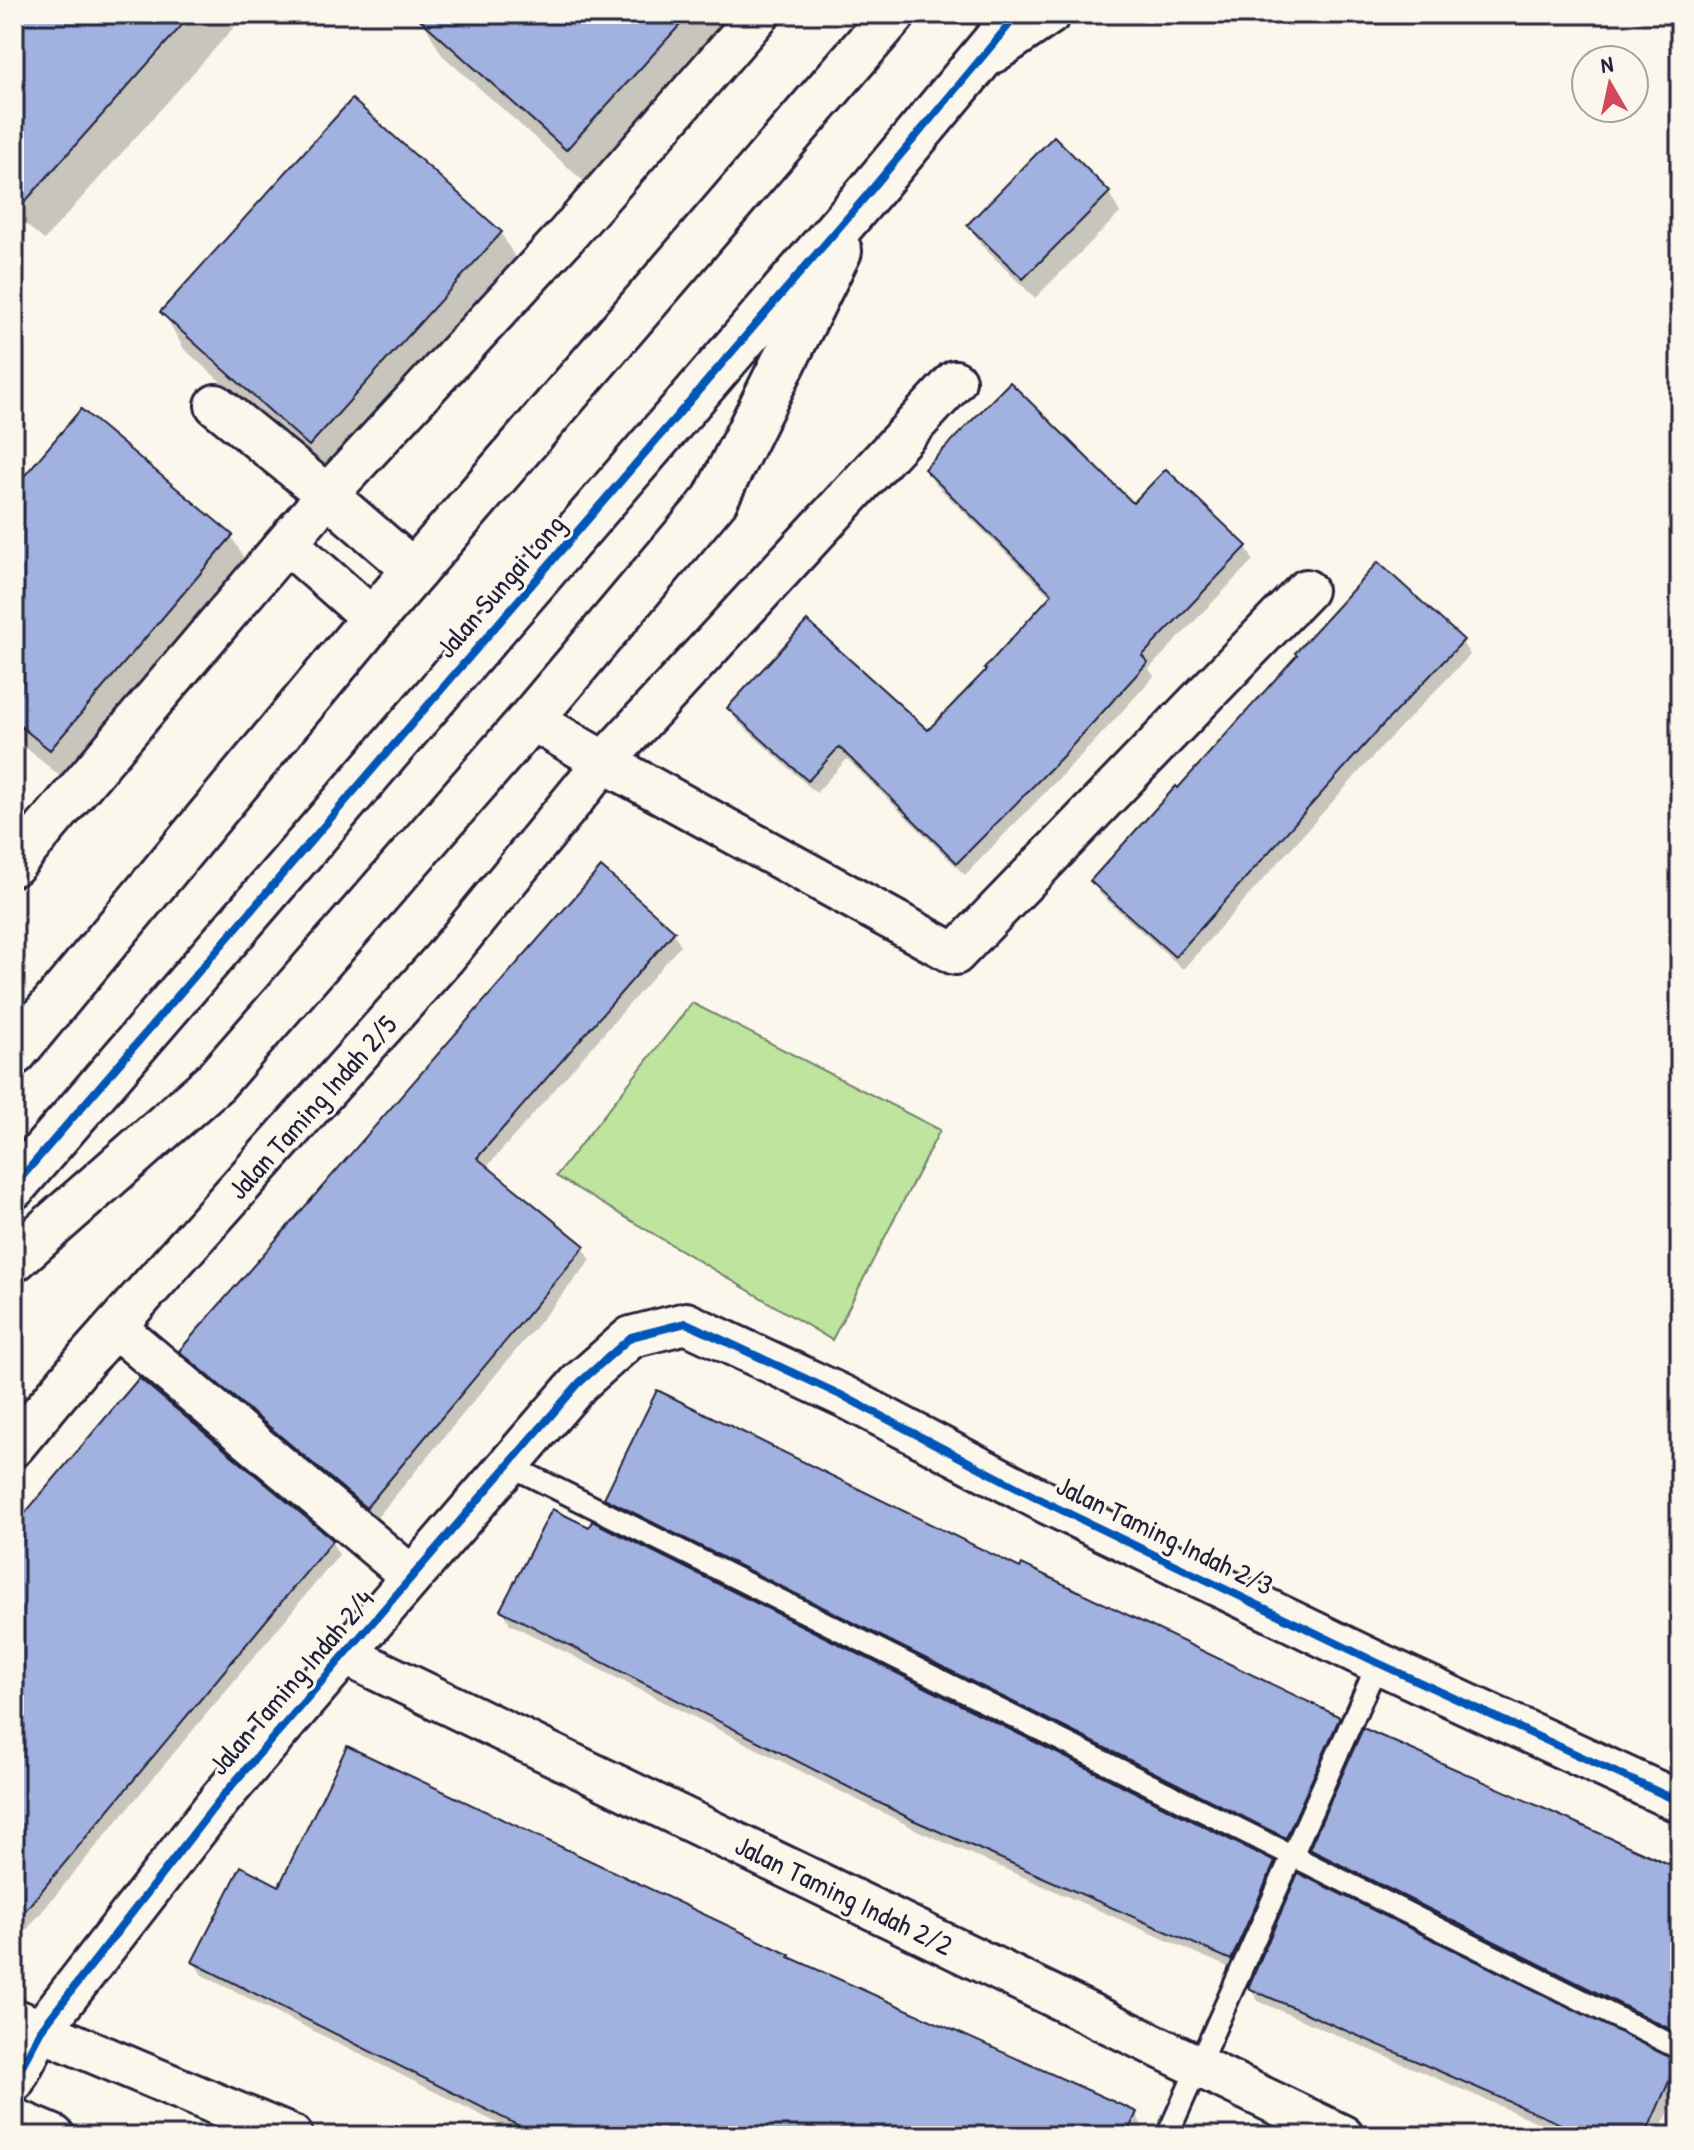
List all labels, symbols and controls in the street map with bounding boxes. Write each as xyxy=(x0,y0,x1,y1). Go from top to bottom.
north arrow xyxy=(1570,44,1650,124)
text: N xyxy=(1599,48,1615,80)
street label: Jalan Sungai Long xyxy=(427,506,573,666)
street label: Jalan Taming Indah 2/5 xyxy=(219,1007,405,1207)
street label: Jalan Taming Indah 2/3 xyxy=(1050,1466,1280,1604)
street label: Jalan Taming Indah 2/4 xyxy=(200,1581,382,1783)
street label: Jalan Taming Indah 2/2 xyxy=(729,1826,959,1964)

